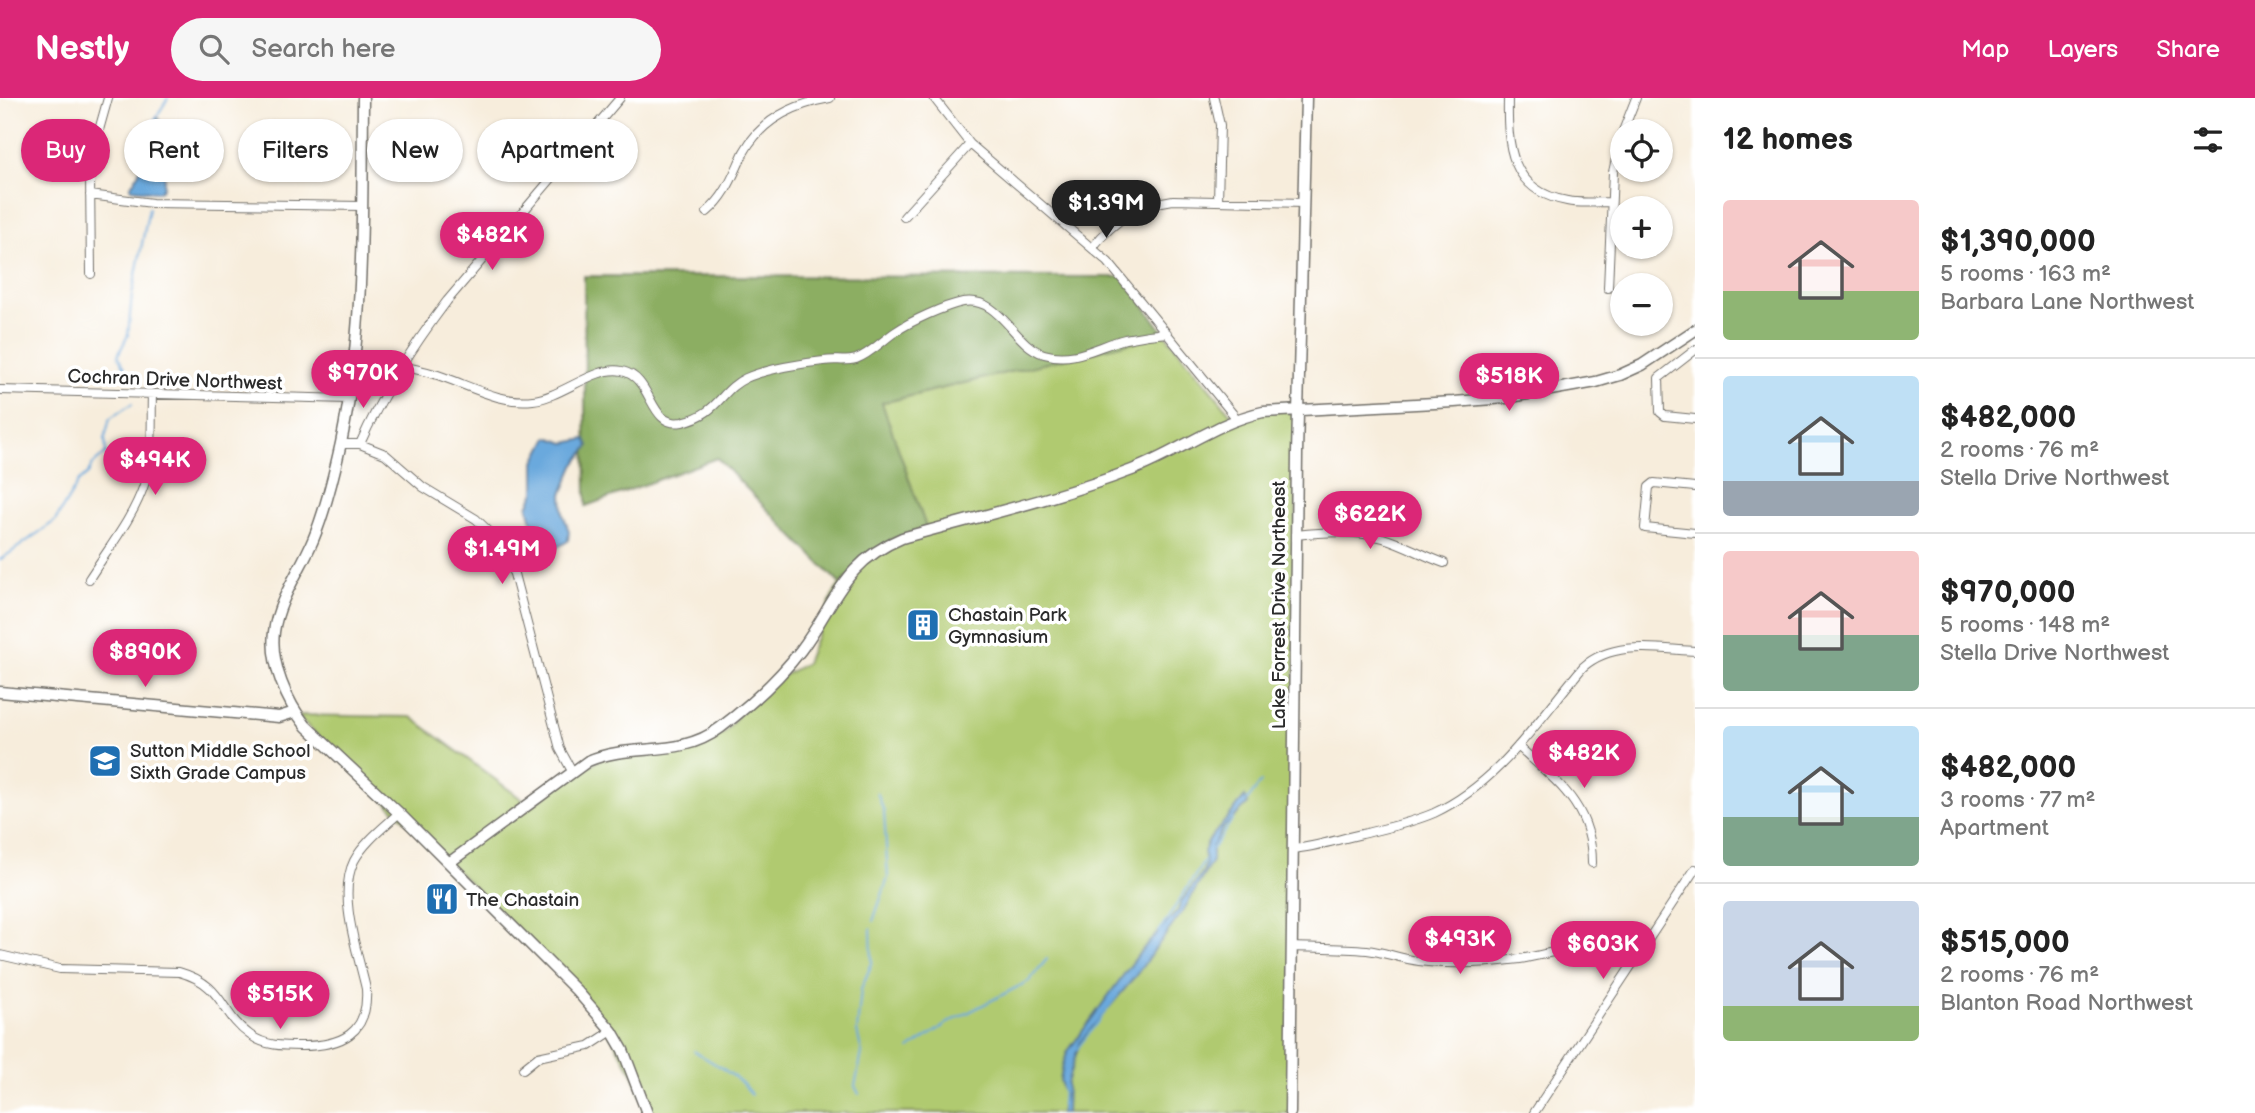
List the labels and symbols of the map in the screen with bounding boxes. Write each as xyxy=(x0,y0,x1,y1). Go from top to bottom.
pin: $1.39M xyxy=(1049,180,1163,240)
pin: $482K xyxy=(443,212,541,272)
pin: $970K xyxy=(314,350,412,410)
pin: $518K xyxy=(1460,354,1558,413)
street label: Cochran Drive Northwest xyxy=(67,365,283,396)
pin: $494K xyxy=(106,438,204,497)
street label: Lake Forrest Drive Northeast xyxy=(1268,481,1291,729)
pin: $622K xyxy=(1321,491,1419,551)
pin: $1.49M xyxy=(445,526,559,586)
place label: Chastain Park Gymnasium xyxy=(948,604,1067,649)
building icon: Chastain Park Gymnasium xyxy=(904,606,942,644)
pin: $890K xyxy=(96,630,194,689)
pin: $482K xyxy=(1535,730,1633,790)
place label: Sutton Middle School Sixth Grade Campus xyxy=(130,740,310,785)
school or university icon: Sutton Middle School Sixth Grade Campus xyxy=(86,742,124,780)
restaurant icon: The Chastain xyxy=(423,880,461,918)
place label: The Chastain xyxy=(466,889,579,912)
pin: $493K xyxy=(1411,916,1509,976)
pin: $603K xyxy=(1554,922,1652,981)
pin: $515K xyxy=(231,972,329,1031)

